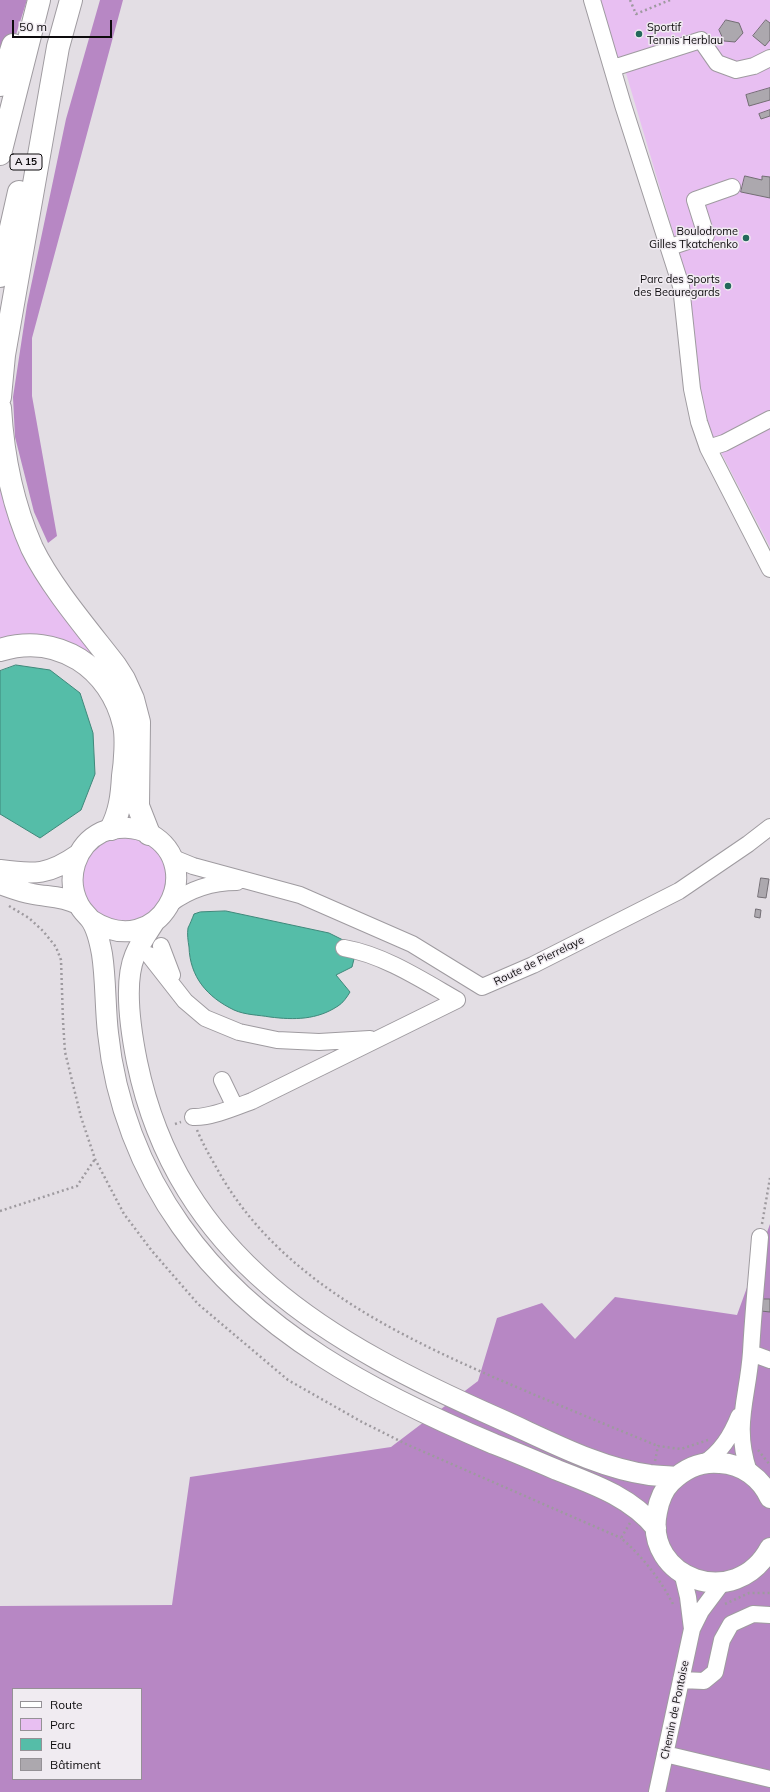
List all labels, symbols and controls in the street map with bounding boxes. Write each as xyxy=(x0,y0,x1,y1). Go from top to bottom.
scale bar xyxy=(14,12,114,38)
text: 50 m xyxy=(19,19,47,34)
place label: Sportif Tennis Herblau xyxy=(647,21,723,47)
marker: Sportif Tennis Herblau xyxy=(634,29,644,39)
road number: A 15 xyxy=(10,154,42,170)
place label: Boulodrome Gilles Tkatchenko xyxy=(649,225,738,251)
marker: Boulodrome Gilles Tkatchenko xyxy=(741,233,751,243)
place label: Parc des Sports des Beauregards xyxy=(634,273,720,299)
marker: Parc des Sports des Beauregards xyxy=(723,281,733,291)
street label: Route de Pierrelaye xyxy=(492,933,586,989)
street label: Chemin de Pontoise xyxy=(658,1659,692,1761)
legend xyxy=(12,1688,142,1780)
text: Route xyxy=(50,1697,83,1712)
text: Parc xyxy=(50,1717,75,1732)
text: Eau xyxy=(50,1737,71,1752)
text: Bâtiment xyxy=(50,1757,101,1772)

